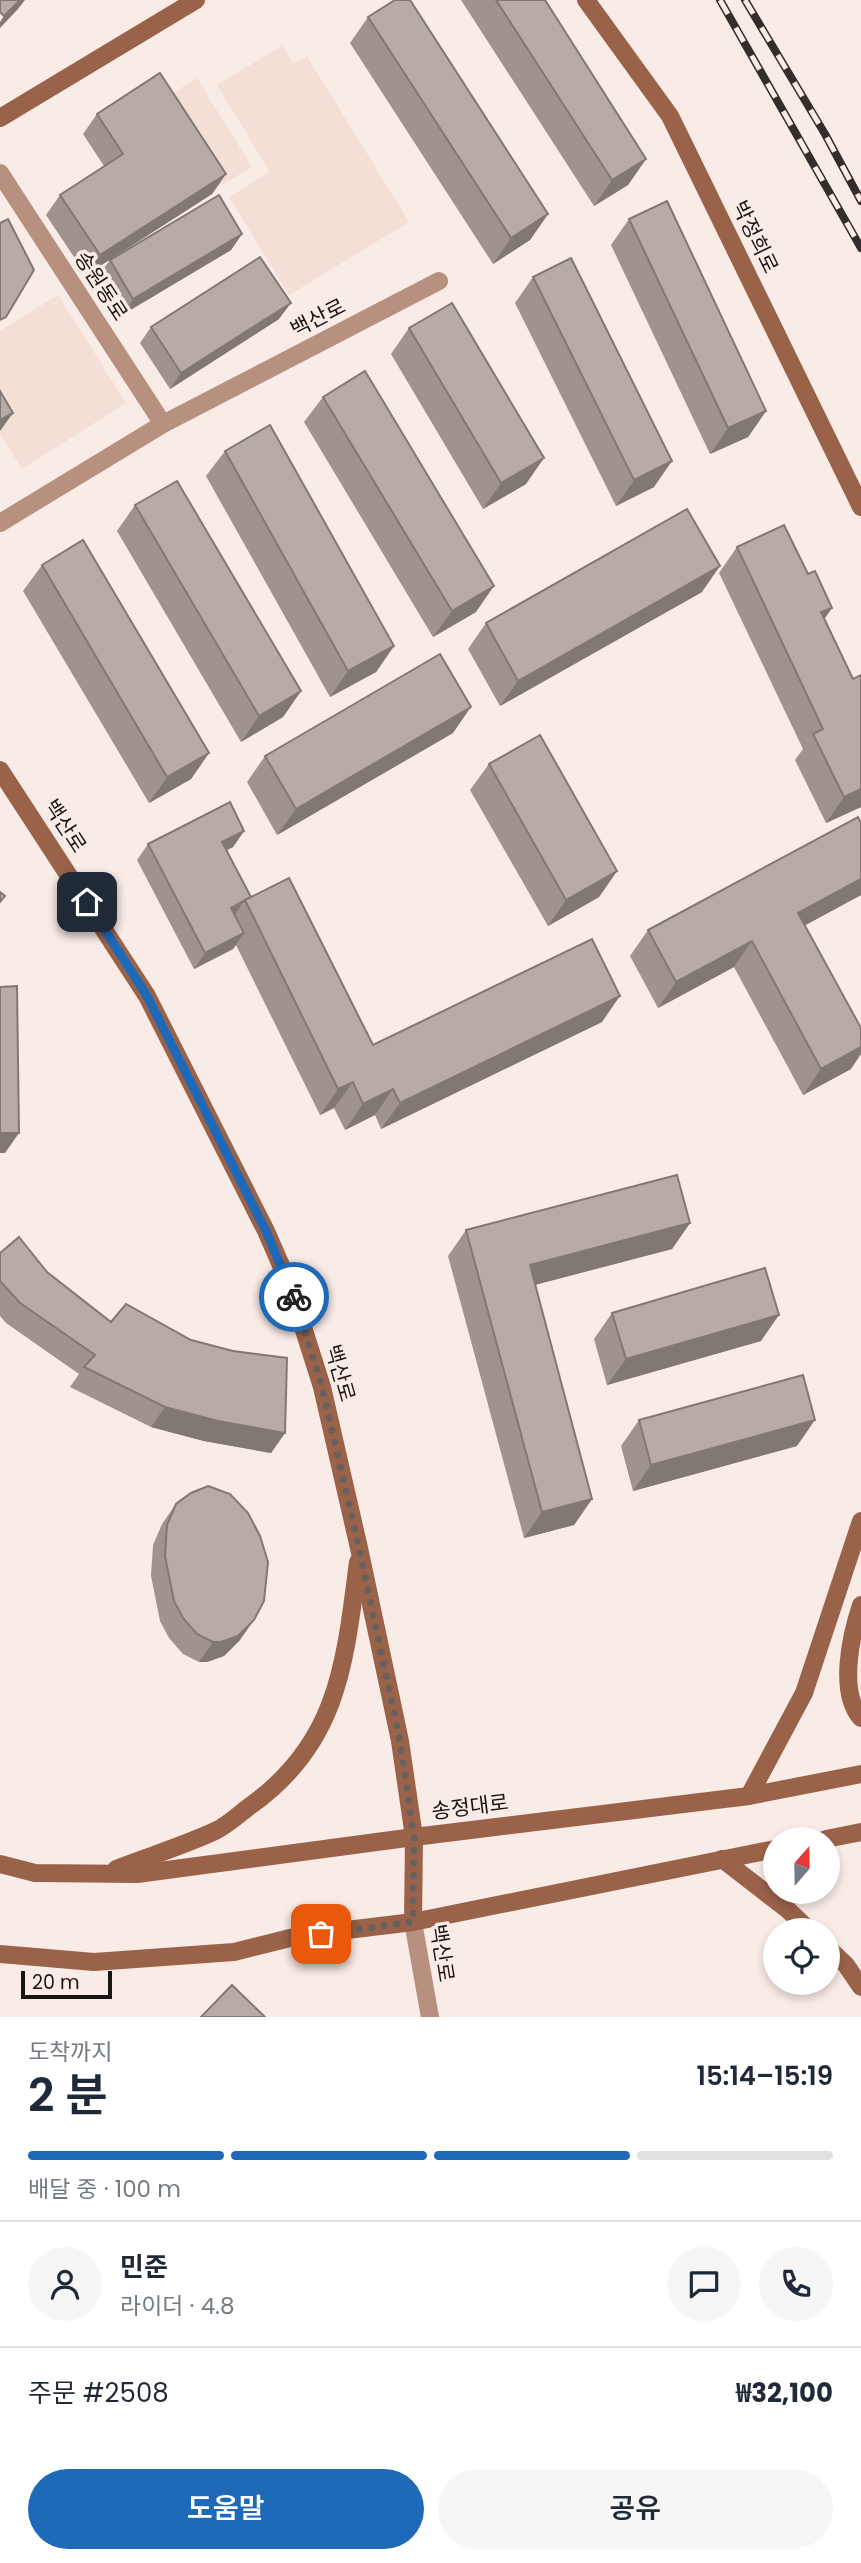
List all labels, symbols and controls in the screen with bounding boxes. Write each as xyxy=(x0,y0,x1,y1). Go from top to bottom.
street label: 박정희로 xyxy=(725,196,785,278)
street label: 송원동로 xyxy=(68,245,135,326)
street label: 백산로 xyxy=(285,291,350,344)
street label: 백산로 xyxy=(37,794,93,858)
pin xyxy=(57,872,117,932)
icon: home xyxy=(68,883,106,921)
courier xyxy=(259,1262,329,1332)
icon: bike xyxy=(275,1278,313,1316)
street label: 백산로 xyxy=(319,1341,362,1405)
street label: 송정대로 xyxy=(430,1787,510,1826)
north arrow xyxy=(763,1827,840,1904)
map controls xyxy=(763,1827,840,1995)
pin xyxy=(291,1904,351,1964)
icon: bag xyxy=(302,1915,340,1953)
button: locate xyxy=(763,1918,840,1995)
street label: 백산로 xyxy=(424,1922,461,1984)
scale bar xyxy=(21,1968,112,2000)
text: 20 m xyxy=(32,1969,80,1996)
text: 도착까지 xyxy=(28,2036,113,2068)
text: 15:14–15:19 xyxy=(696,2058,833,2094)
text: 2 분 xyxy=(28,2063,108,2127)
text: 배달 중 · 100 m xyxy=(28,2173,181,2205)
button: person xyxy=(28,2247,102,2321)
button: chat xyxy=(667,2247,741,2321)
button: phone xyxy=(759,2247,833,2321)
text: 민준 xyxy=(120,2249,168,2285)
text: 라이더 · 4.8 xyxy=(120,2290,234,2322)
text: 주문 #2508 xyxy=(28,2375,169,2411)
text: ₩32,100 xyxy=(736,2375,833,2411)
button: 도움말 xyxy=(28,2469,424,2549)
button: 공유 xyxy=(438,2469,833,2549)

